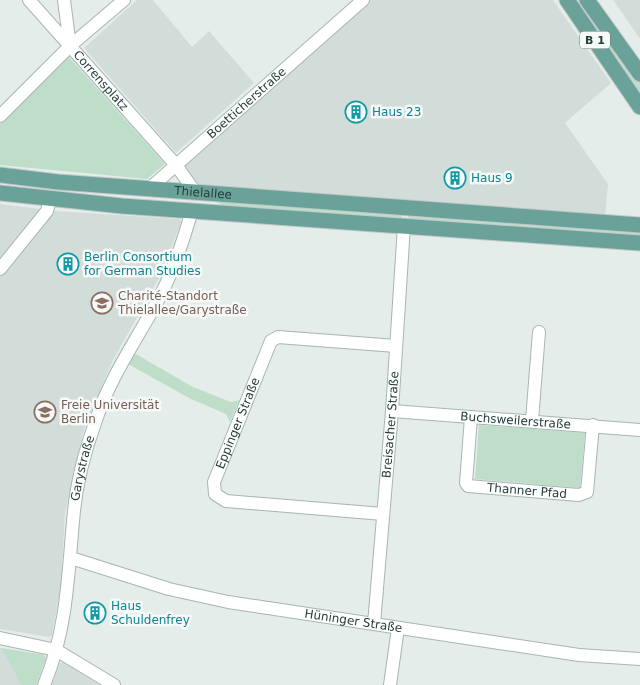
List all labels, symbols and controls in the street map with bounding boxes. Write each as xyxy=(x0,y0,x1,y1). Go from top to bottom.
road number: B 1 xyxy=(580,32,610,48)
street label: Corrensplatz xyxy=(70,48,131,114)
street label: Boetticherstraße xyxy=(204,64,289,141)
building icon: Haus 23 xyxy=(344,100,368,124)
place label: Haus 23 xyxy=(372,105,421,119)
building icon: Haus 9 xyxy=(443,166,467,190)
place label: Haus 9 xyxy=(471,171,513,185)
street label: Thielallee xyxy=(173,184,233,202)
place label: Berlin Consortium for German Studies xyxy=(84,250,201,278)
building icon: Berlin Consortium for German Studies xyxy=(56,252,80,276)
place label: Charité-Standort Thielallee/Garystraße xyxy=(117,289,247,317)
school or university icon: Charité-Standort Thielallee/Garystraße xyxy=(90,291,114,315)
street label: Breisacher Straße xyxy=(379,371,402,479)
street label: Eppinger Straße xyxy=(213,376,262,471)
place label: Freie Universität Berlin xyxy=(61,398,159,426)
school or university icon: Freie Universität Berlin xyxy=(33,400,57,424)
street label: Buchsweilerstraße xyxy=(460,409,571,432)
street label: Garystraße xyxy=(68,434,97,502)
street label: Thanner Pfad xyxy=(486,480,568,501)
place label: Haus Schuldenfrey xyxy=(111,599,190,627)
building icon: Haus Schuldenfrey xyxy=(83,601,107,625)
street label: Hüninger Straße xyxy=(304,607,403,635)

